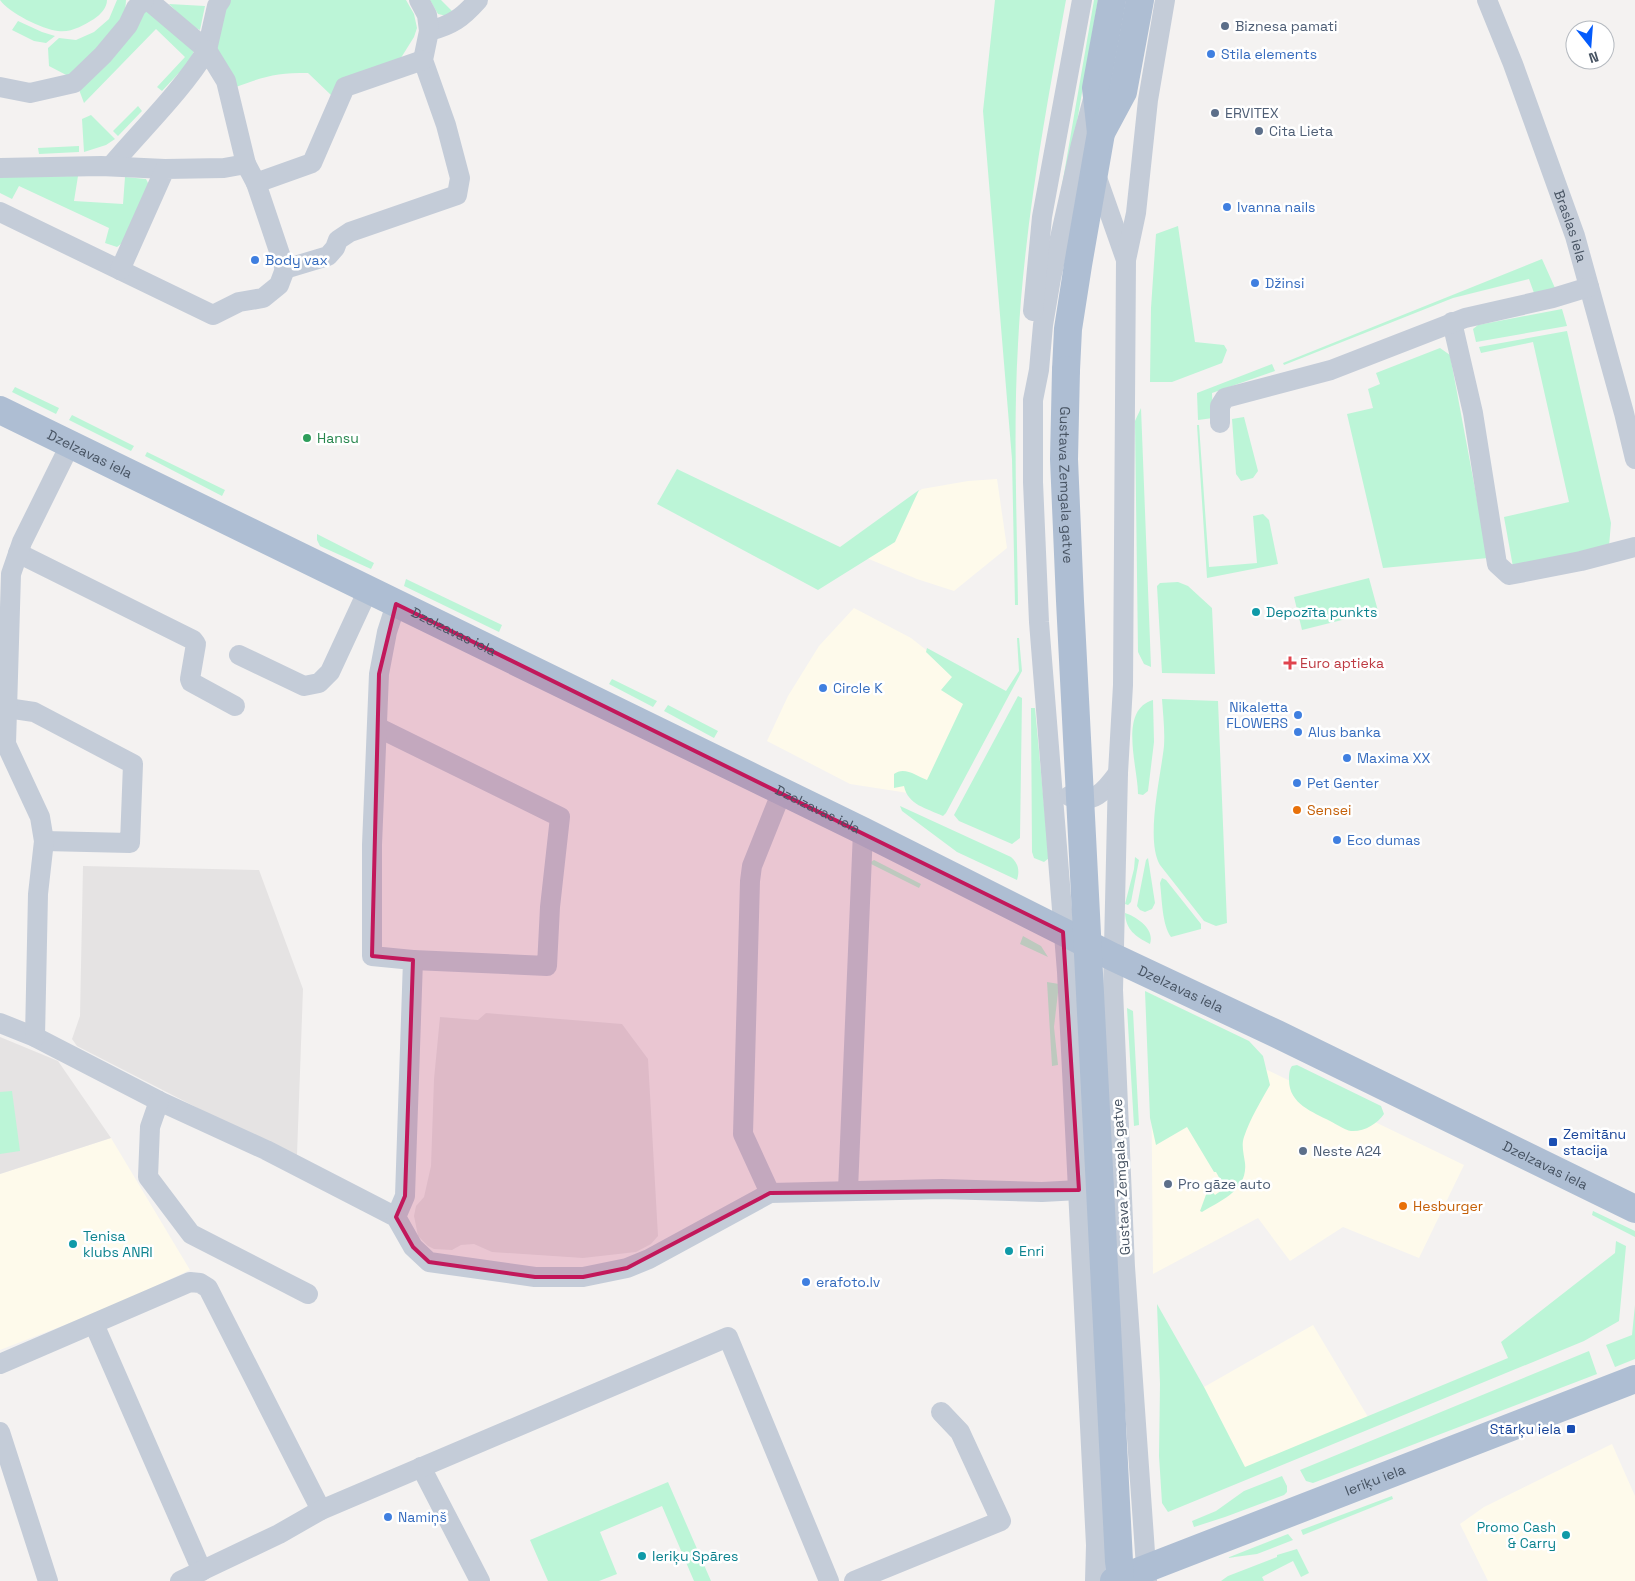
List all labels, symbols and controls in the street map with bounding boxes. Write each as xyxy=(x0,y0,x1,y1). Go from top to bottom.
place label: Biznesa pamati xyxy=(1235,17,1337,35)
marker: Biznesa pamati xyxy=(1219,20,1231,32)
north arrow xyxy=(1565,20,1615,70)
place label: Stila elements xyxy=(1221,45,1317,63)
text: N xyxy=(1587,47,1601,67)
marker: Stila elements xyxy=(1205,48,1217,60)
place label: ERVITEX xyxy=(1225,104,1279,122)
marker: ERVITEX xyxy=(1209,107,1221,119)
place label: Cita Lieta xyxy=(1269,122,1333,140)
marker: Cita Lieta xyxy=(1253,125,1265,137)
street label: Braslas iela xyxy=(1550,187,1591,264)
place label: Ivanna nails xyxy=(1237,198,1315,216)
marker: Ivanna nails xyxy=(1221,201,1233,213)
place label: Body vax xyxy=(265,251,328,269)
marker: Body vax xyxy=(249,254,261,266)
place label: Džinsi xyxy=(1265,274,1304,292)
marker: Džinsi xyxy=(1249,277,1261,289)
street label: Gustava Zemgala gatve xyxy=(1055,406,1077,564)
street label: Dzelzavas iela xyxy=(44,425,135,482)
place label: Hansu xyxy=(317,429,359,447)
marker: Hansu xyxy=(301,432,313,444)
street label: Dzelzavas iela xyxy=(408,603,499,660)
place label: Depozīta punkts xyxy=(1266,603,1377,621)
marker: Depozīta punkts xyxy=(1250,606,1262,618)
place label: Euro aptieka xyxy=(1300,654,1384,672)
marker: Euro aptieka xyxy=(1284,657,1296,669)
place label: Circle K xyxy=(833,679,883,697)
marker: Circle K xyxy=(817,682,829,694)
place label: Nikaletta FLOWERS xyxy=(1226,698,1288,732)
marker: Nikaletta FLOWERS xyxy=(1292,709,1304,721)
place label: Alus banka xyxy=(1308,723,1381,741)
marker: Alus banka xyxy=(1292,726,1304,738)
place label: Maxima XX xyxy=(1357,749,1431,767)
marker: Maxima XX xyxy=(1341,752,1353,764)
place label: Pet Genter xyxy=(1307,774,1379,792)
marker: Pet Genter xyxy=(1291,777,1303,789)
street label: Dzelzavas iela xyxy=(772,781,863,837)
place label: Sensei xyxy=(1307,801,1352,819)
marker: Sensei xyxy=(1291,804,1303,816)
place label: Eco dumas xyxy=(1347,831,1421,849)
marker: Eco dumas xyxy=(1331,834,1343,846)
street label: Dzelzavas iela xyxy=(1135,961,1226,1017)
street label: Gustava Zemgala gatve xyxy=(1108,1098,1134,1256)
place label: Zemitānu stacija xyxy=(1563,1125,1626,1159)
marker: Zemitānu stacija xyxy=(1547,1136,1559,1148)
street label: Dzelzavas iela xyxy=(1500,1137,1591,1194)
place label: Neste A24 xyxy=(1313,1142,1382,1160)
marker: Neste A24 xyxy=(1297,1145,1309,1157)
place label: Pro gāze auto xyxy=(1178,1175,1271,1193)
marker: Pro gāze auto xyxy=(1162,1178,1174,1190)
place label: Hesburger xyxy=(1413,1197,1483,1215)
marker: Hesburger xyxy=(1397,1200,1409,1212)
place label: Tenisa klubs ANRI xyxy=(83,1227,153,1261)
marker: Tenisa klubs ANRI xyxy=(67,1238,79,1250)
place label: Enri xyxy=(1019,1242,1044,1260)
marker: Enri xyxy=(1003,1245,1015,1257)
place label: erafoto.lv xyxy=(816,1273,881,1291)
marker: erafoto.lv xyxy=(800,1276,812,1288)
place label: Stārķu iela xyxy=(1490,1420,1561,1438)
marker: Stārķu iela xyxy=(1565,1423,1577,1435)
street label: Ieriķu iela xyxy=(1342,1460,1408,1500)
place label: Namiņš xyxy=(398,1508,447,1526)
marker: Namiņš xyxy=(382,1511,394,1523)
place label: Promo Cash & Carry xyxy=(1477,1518,1556,1552)
marker: Promo Cash & Carry xyxy=(1560,1529,1572,1541)
place label: Ieriķu Spāres xyxy=(652,1547,738,1565)
marker: Ieriķu Spāres xyxy=(636,1550,648,1562)

